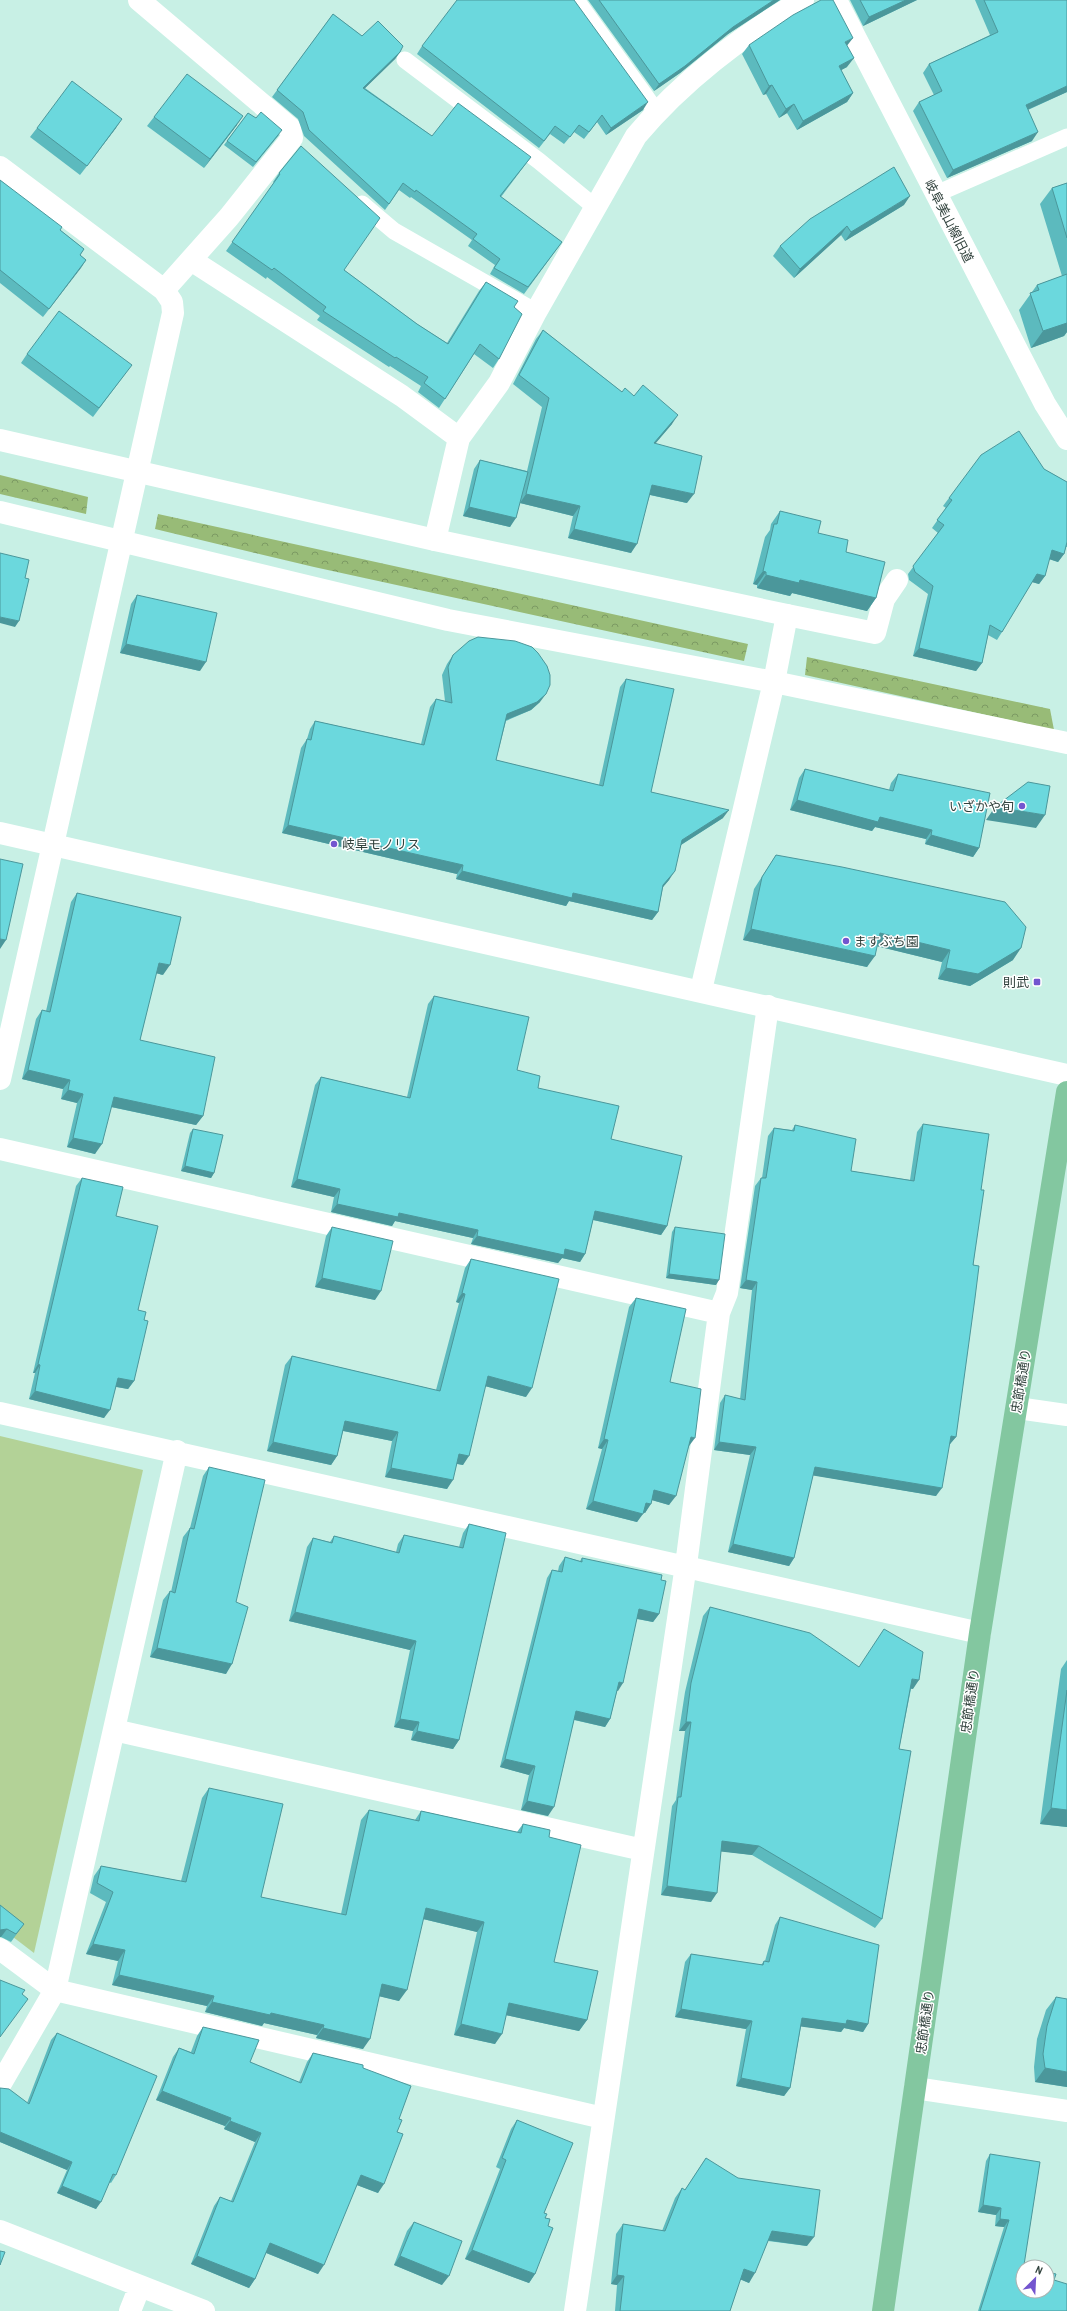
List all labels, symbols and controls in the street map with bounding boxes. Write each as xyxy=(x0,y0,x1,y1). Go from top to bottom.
street label: 岐阜美山線旧道 xyxy=(921,177,977,265)
place label: いざかや旬 xyxy=(949,798,1014,815)
marker: いざかや旬 xyxy=(1017,801,1027,811)
place label: 岐阜モノリス xyxy=(342,836,420,853)
marker: 岐阜モノリス xyxy=(329,839,339,849)
place label: ますぶち園 xyxy=(854,933,919,950)
marker: ますぶち園 xyxy=(841,936,851,946)
place label: 則武 xyxy=(1003,974,1029,991)
marker: 則武 xyxy=(1032,977,1042,987)
street label: 忠節橋通り xyxy=(1008,1348,1034,1414)
street label: 忠節橋通り xyxy=(957,1668,983,1734)
street label: 忠節橋通り xyxy=(912,1989,938,2055)
north arrow xyxy=(1015,2259,1055,2299)
text: N xyxy=(1033,2262,1045,2278)

